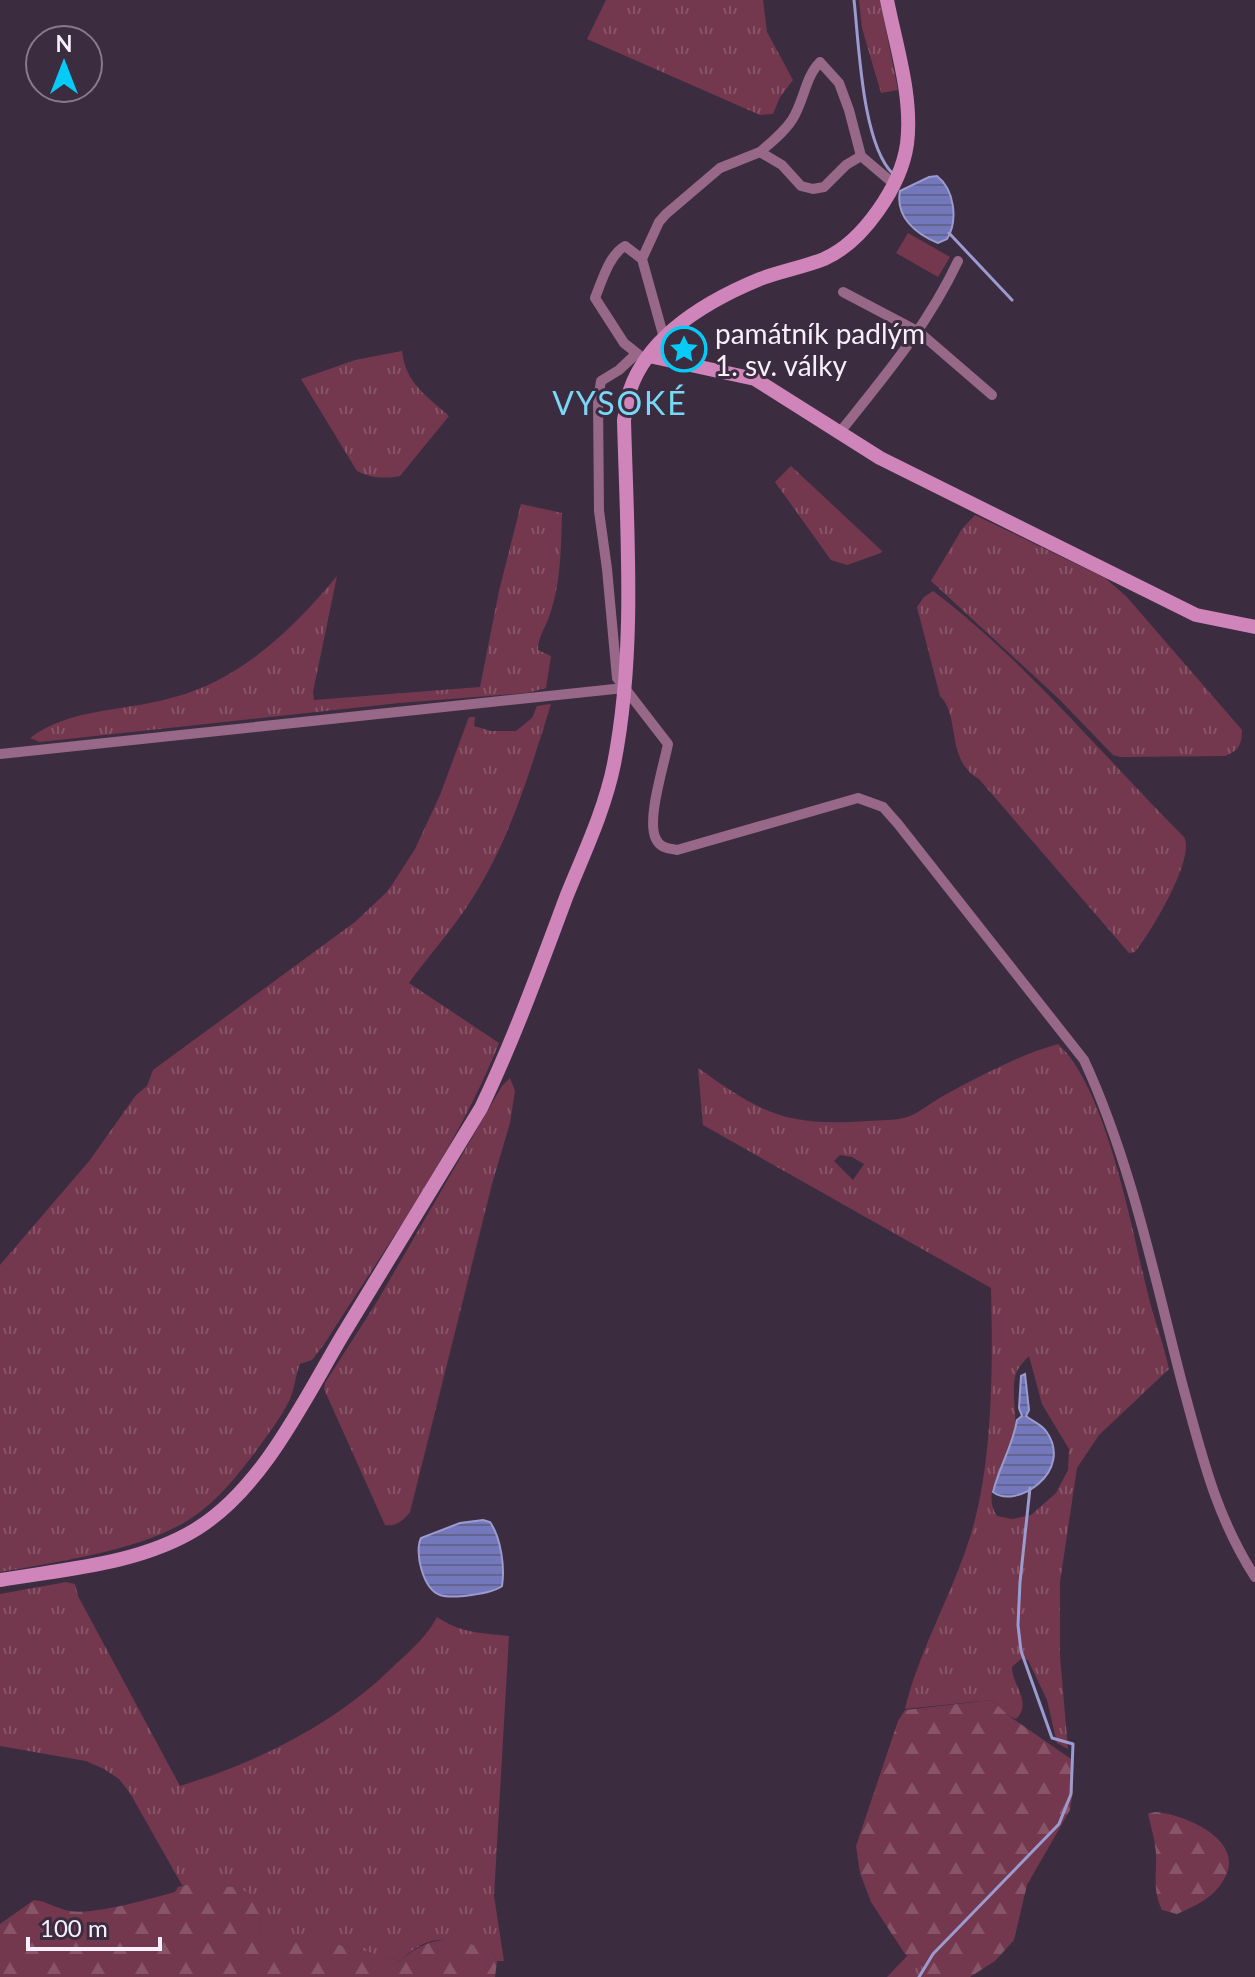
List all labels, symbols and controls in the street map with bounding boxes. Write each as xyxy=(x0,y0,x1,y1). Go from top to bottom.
north arrow xyxy=(24,24,104,104)
text: N xyxy=(56,30,72,57)
place label: památník padlým 1. sv. války xyxy=(715,316,925,382)
place icon: památník padlým 1. sv. války xyxy=(660,325,708,373)
district label: VYSOKÉ xyxy=(552,383,688,422)
scale bar xyxy=(28,1901,160,1951)
text: 100 m xyxy=(40,1913,108,1942)

